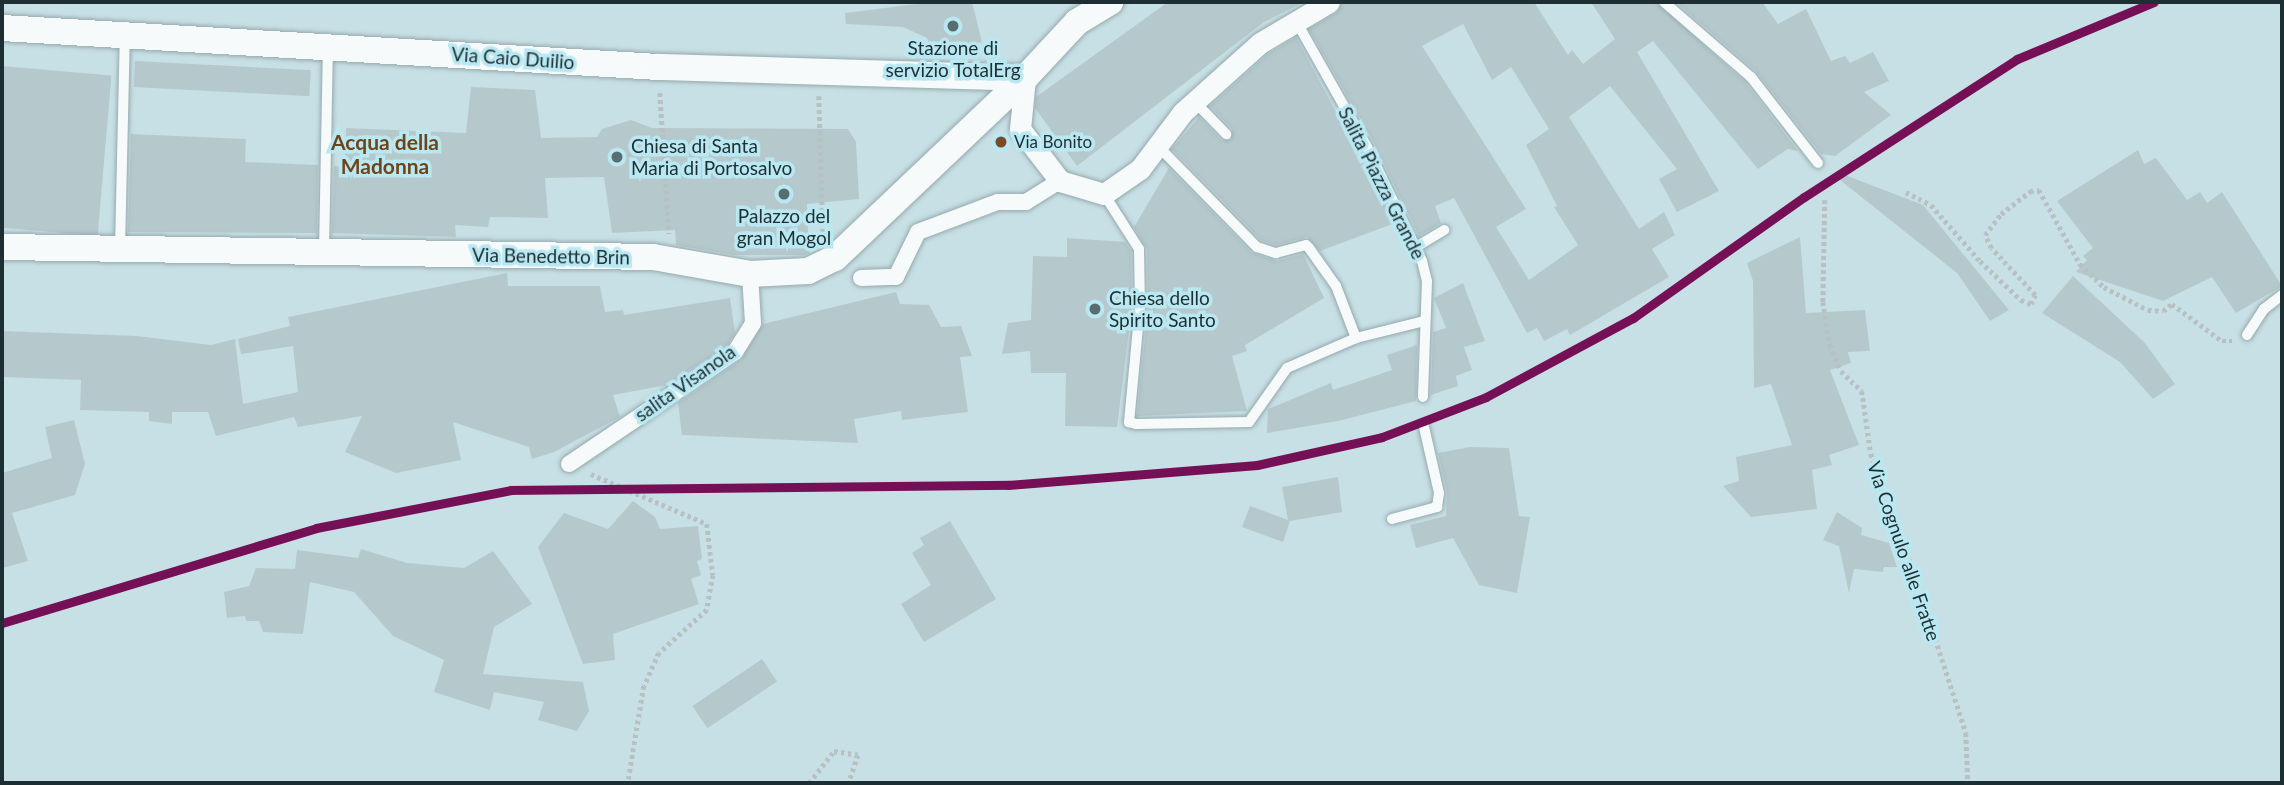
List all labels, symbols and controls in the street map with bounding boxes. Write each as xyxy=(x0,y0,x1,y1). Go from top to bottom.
marker: Stazione di servizio TotalErg xyxy=(945,18,961,34)
place label: Stazione di servizio TotalErg xyxy=(885,37,1021,81)
street label: Via Caio Duilio xyxy=(451,42,575,74)
street label: Salita Piazza Grande xyxy=(1334,103,1430,263)
district label: Acqua della Madonna xyxy=(331,129,439,179)
place label: Via Bonito xyxy=(1014,132,1092,152)
place label: Chiesa di Santa Maria di Portosalvo xyxy=(631,135,792,179)
marker: Via Bonito xyxy=(994,135,1008,149)
marker: Chiesa di Santa Maria di Portosalvo xyxy=(609,149,625,165)
marker: Palazzo del gran Mogol xyxy=(776,186,792,202)
place label: Palazzo del gran Mogol xyxy=(737,205,831,249)
street label: Via Benedetto Brin xyxy=(472,243,630,269)
place label: Chiesa dello Spirito Santo xyxy=(1109,287,1216,331)
marker: Chiesa dello Spirito Santo xyxy=(1087,301,1103,317)
street label: salita Visanola xyxy=(630,340,740,426)
street label: Via Cognulo alle Fratte xyxy=(1863,458,1945,644)

